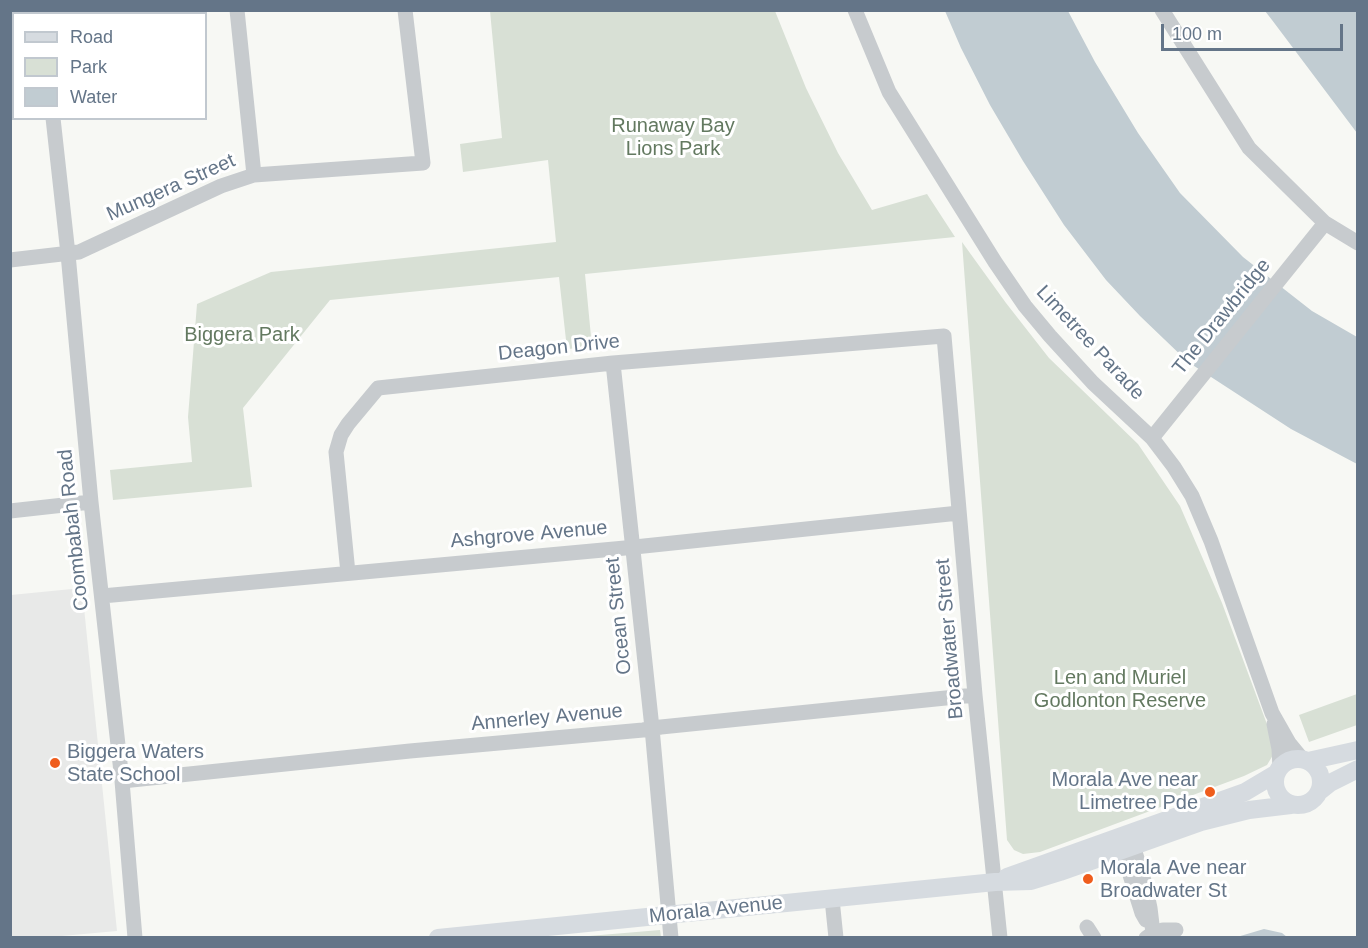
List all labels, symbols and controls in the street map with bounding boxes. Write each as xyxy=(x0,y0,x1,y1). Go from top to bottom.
legend xyxy=(12,12,207,120)
scale bar xyxy=(1164,12,1346,50)
text: 100 m xyxy=(1172,24,1222,44)
text: Road xyxy=(70,27,113,47)
text: Park xyxy=(70,57,107,77)
text: Water xyxy=(70,87,117,107)
park label: Runaway Bay Lions Park xyxy=(611,114,735,161)
street label: Mungera Street xyxy=(103,149,239,227)
street label: The Drawbridge xyxy=(1168,254,1276,380)
street label: Limetree Parade xyxy=(1031,281,1149,405)
park label: Biggera Park xyxy=(184,323,300,347)
street label: Deagon Drive xyxy=(497,330,621,366)
street label: Coombabah Road xyxy=(54,448,94,612)
street label: Ashgrove Avenue xyxy=(449,516,609,554)
street label: Ocean Street xyxy=(601,556,637,676)
street label: Broadwater Street xyxy=(931,558,969,720)
park label: Len and Muriel Godlonton Reserve xyxy=(1034,666,1206,713)
street label: Annerley Avenue xyxy=(470,699,624,737)
place label: Biggera Waters State School xyxy=(67,740,204,787)
marker: Biggera Waters State School xyxy=(48,756,62,770)
place label: Morala Ave near Limetree Pde xyxy=(1052,768,1198,815)
marker: Morala Ave near Limetree Pde xyxy=(1203,785,1217,799)
place label: Morala Ave near Broadwater St xyxy=(1100,856,1246,903)
marker: Morala Ave near Broadwater St xyxy=(1081,872,1095,886)
street label: Morala Avenue xyxy=(648,891,784,929)

